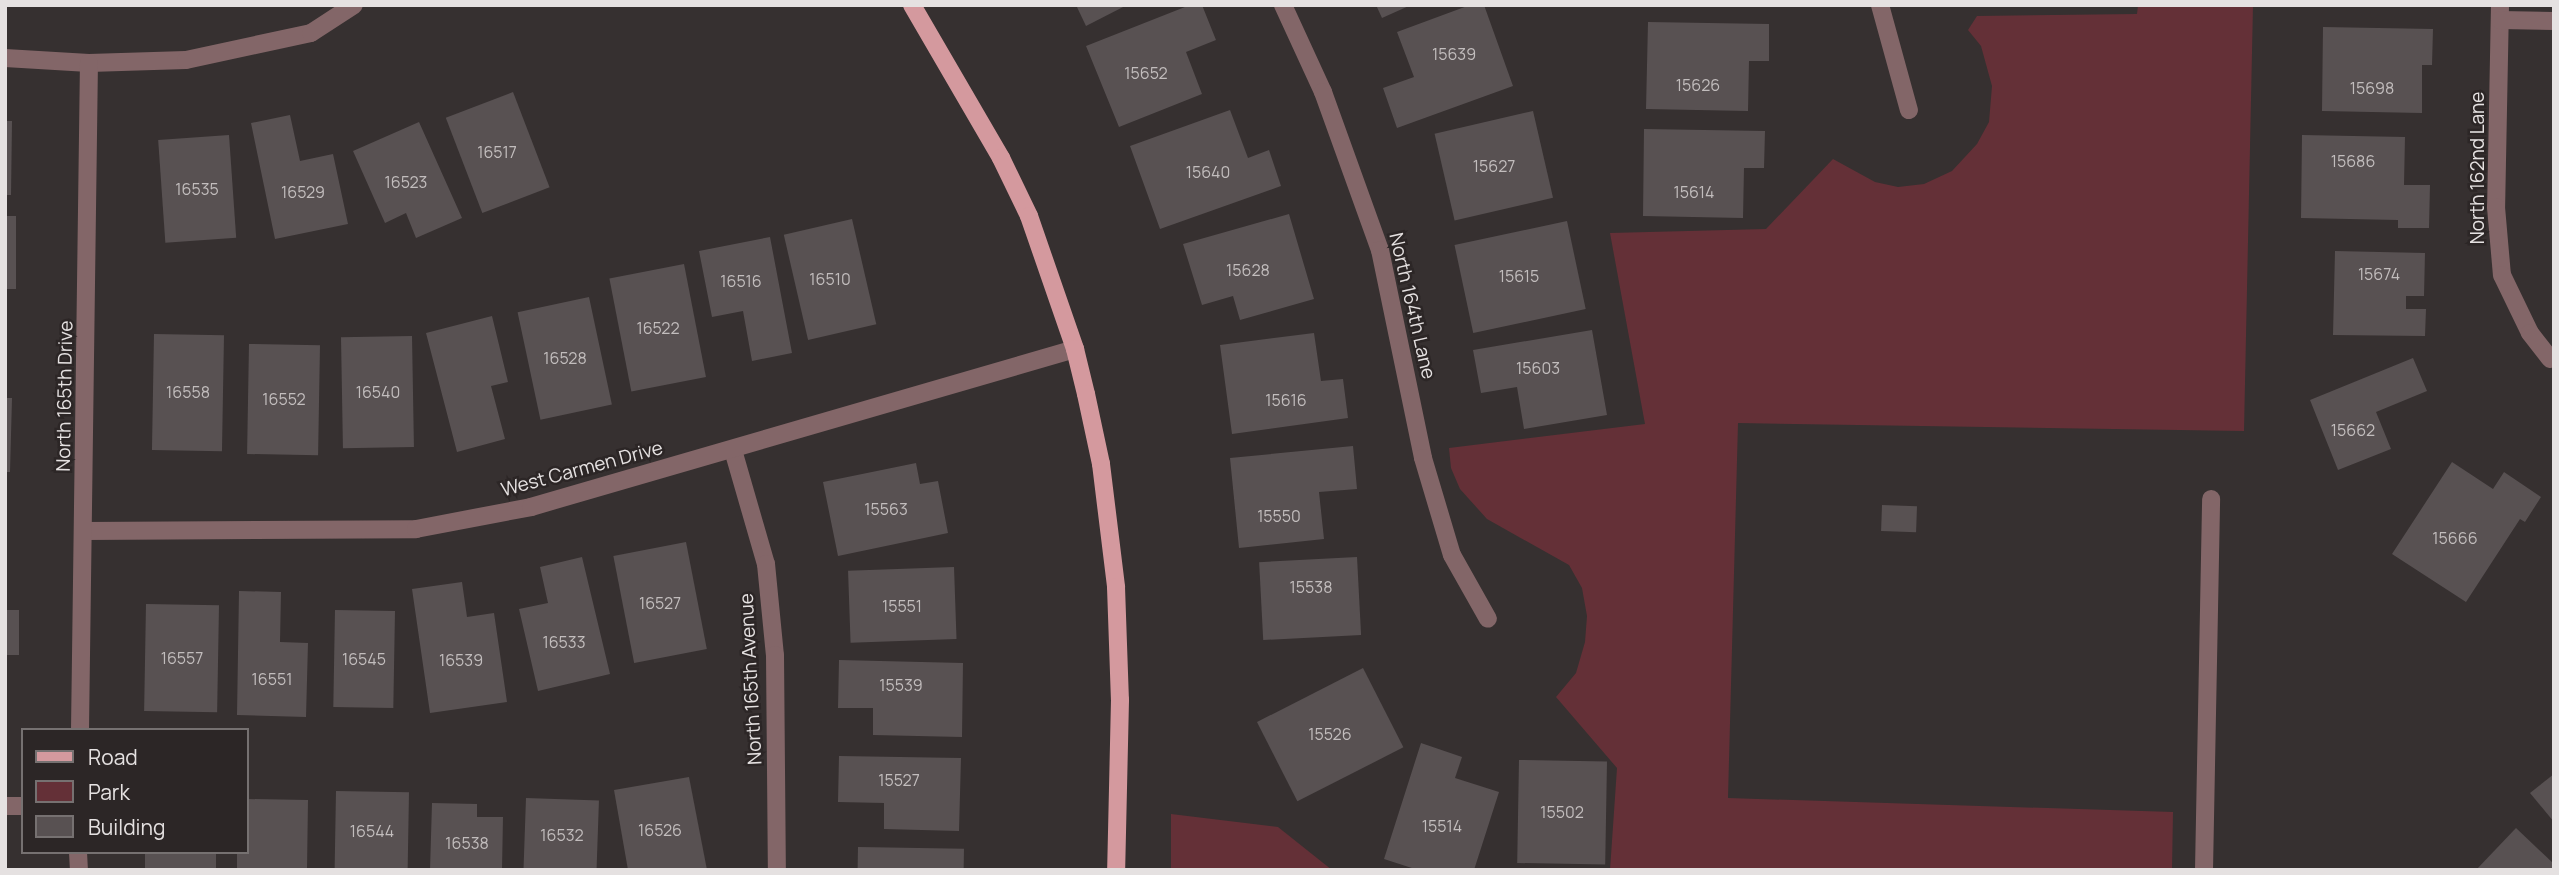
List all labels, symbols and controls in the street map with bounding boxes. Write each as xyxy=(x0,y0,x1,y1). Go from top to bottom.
house number: 15639 xyxy=(1432,44,1476,64)
house number: 15652 xyxy=(1124,63,1168,83)
house number: 15626 xyxy=(1676,75,1720,95)
house number: 15698 xyxy=(2350,78,2394,98)
street label: North 162nd Lane xyxy=(2467,92,2489,244)
house number: 16517 xyxy=(477,142,517,162)
house number: 15686 xyxy=(2331,151,2375,171)
house number: 15627 xyxy=(1473,156,1515,176)
house number: 15640 xyxy=(1186,162,1230,182)
house number: 16523 xyxy=(385,172,427,192)
house number: 16535 xyxy=(175,179,219,199)
house number: 16529 xyxy=(281,182,325,202)
house number: 15614 xyxy=(1674,182,1714,202)
street label: North 164th Lane xyxy=(1384,231,1440,381)
house number: 15628 xyxy=(1226,260,1270,280)
house number: 15674 xyxy=(2358,264,2400,284)
house number: 15615 xyxy=(1499,266,1539,286)
house number: 16510 xyxy=(809,269,851,289)
house number: 16516 xyxy=(720,271,762,291)
house number: 16522 xyxy=(636,318,680,338)
street label: North 165th Drive xyxy=(52,320,78,472)
house number: 16528 xyxy=(543,348,587,368)
house number: 15603 xyxy=(1516,358,1560,378)
house number: 16558 xyxy=(166,382,210,402)
house number: 16540 xyxy=(356,382,400,402)
house number: 16552 xyxy=(262,389,306,409)
house number: 15616 xyxy=(1265,390,1307,410)
house number: 15662 xyxy=(2331,420,2375,440)
street label: West Carmen Drive xyxy=(499,436,665,502)
house number: 15563 xyxy=(864,499,908,519)
house number: 15550 xyxy=(1257,506,1301,526)
house number: 15666 xyxy=(2432,528,2478,548)
house number: 15538 xyxy=(1290,577,1332,597)
house number: 16527 xyxy=(639,593,681,613)
street label: North 165th Avenue xyxy=(735,593,767,765)
house number: 15551 xyxy=(882,596,922,616)
house number: 16533 xyxy=(542,632,586,652)
house number: 16557 xyxy=(161,648,203,668)
house number: 16545 xyxy=(342,649,386,669)
house number: 16539 xyxy=(439,650,483,670)
house number: 16551 xyxy=(252,669,292,689)
house number: 15539 xyxy=(879,675,923,695)
house number: 15526 xyxy=(1308,724,1352,744)
legend xyxy=(21,728,248,854)
text: Road xyxy=(88,743,138,771)
house number: 15527 xyxy=(878,770,920,790)
text: Park xyxy=(88,778,130,806)
house number: 15502 xyxy=(1540,802,1584,822)
text: Building xyxy=(88,813,165,841)
house number: 15514 xyxy=(1422,816,1462,836)
house number: 16526 xyxy=(638,820,682,840)
house number: 16544 xyxy=(350,821,394,841)
house number: 16532 xyxy=(540,825,584,845)
house number: 16538 xyxy=(445,833,489,853)

